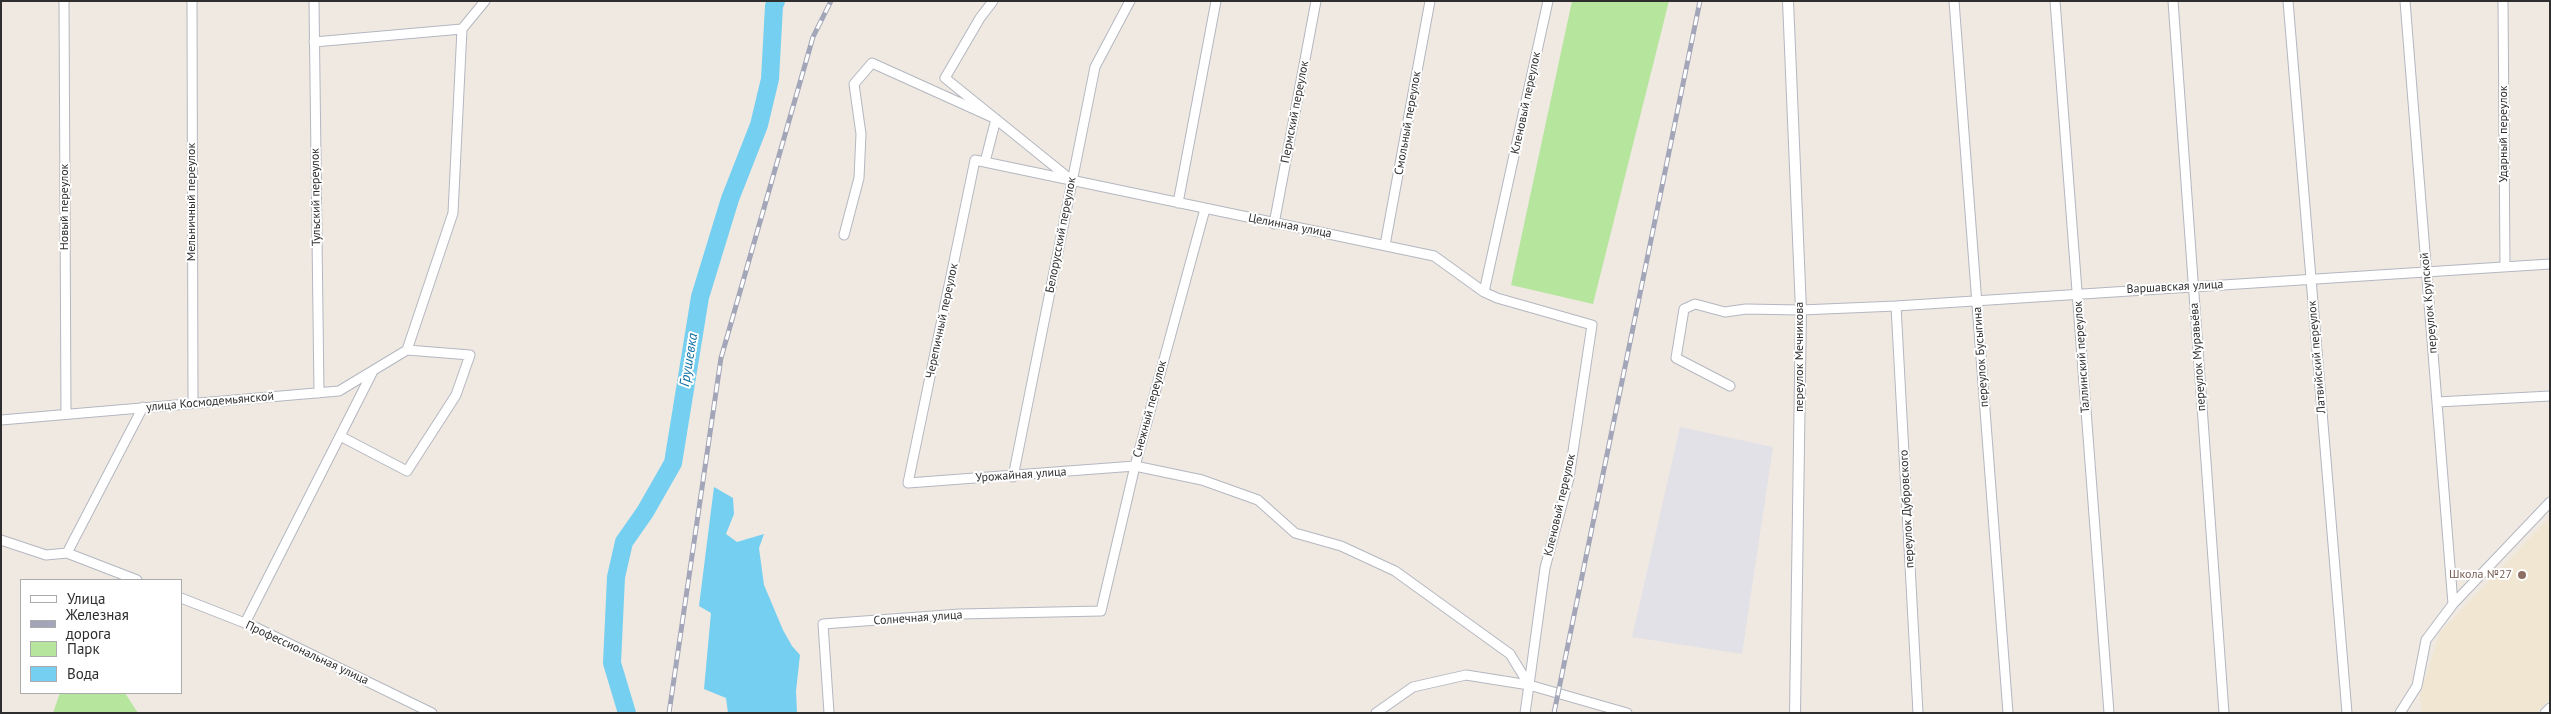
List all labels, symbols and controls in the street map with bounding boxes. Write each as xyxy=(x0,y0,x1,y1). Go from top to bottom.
street label: Кленовый переулок xyxy=(1508,50,1544,156)
street label: Пермский переулок xyxy=(1278,59,1312,165)
street label: Смольный переулок xyxy=(1392,70,1424,176)
street label: Ударный переулок xyxy=(2497,85,2511,183)
street label: Мельничный переулок xyxy=(185,143,199,261)
street label: Тульский переулок xyxy=(308,148,324,246)
street label: Новый переулок xyxy=(58,164,72,250)
street label: Белорусский переулок xyxy=(1043,176,1079,294)
street label: Целинная улица xyxy=(1247,211,1333,241)
street label: переулок Крупской xyxy=(2417,252,2441,354)
street label: Черепичный переулок xyxy=(923,262,961,380)
street label: Варшавская улица xyxy=(2126,277,2224,297)
street label: Таллинский переулок xyxy=(2071,300,2093,414)
street label: Латвийский переулок xyxy=(2305,300,2329,414)
street label: переулок Мечникова xyxy=(1793,302,1807,412)
street label: переулок Муравьёва xyxy=(2187,302,2209,412)
street label: переулок Бусыгина xyxy=(1970,306,1992,408)
water label: Грушевка xyxy=(676,332,702,388)
street label: Снежный переулок xyxy=(1130,359,1170,459)
street label: улица Космодемьянской xyxy=(145,389,275,415)
street label: переулок Дубровского xyxy=(1897,449,1917,569)
street label: Кленовый переулок xyxy=(1541,452,1579,558)
street label: Урожайная улица xyxy=(975,465,1067,485)
place label: Школа №27 xyxy=(2449,568,2512,582)
marker: Школа №27 xyxy=(2516,569,2528,581)
legend xyxy=(20,579,182,694)
text: Улица xyxy=(67,589,105,608)
text: Железная дорога xyxy=(66,605,129,643)
street label: Солнечная улица xyxy=(873,608,963,628)
street label: Профессиональная улица xyxy=(243,618,371,688)
text: Парк xyxy=(67,639,100,658)
text: Вода xyxy=(67,664,99,683)

